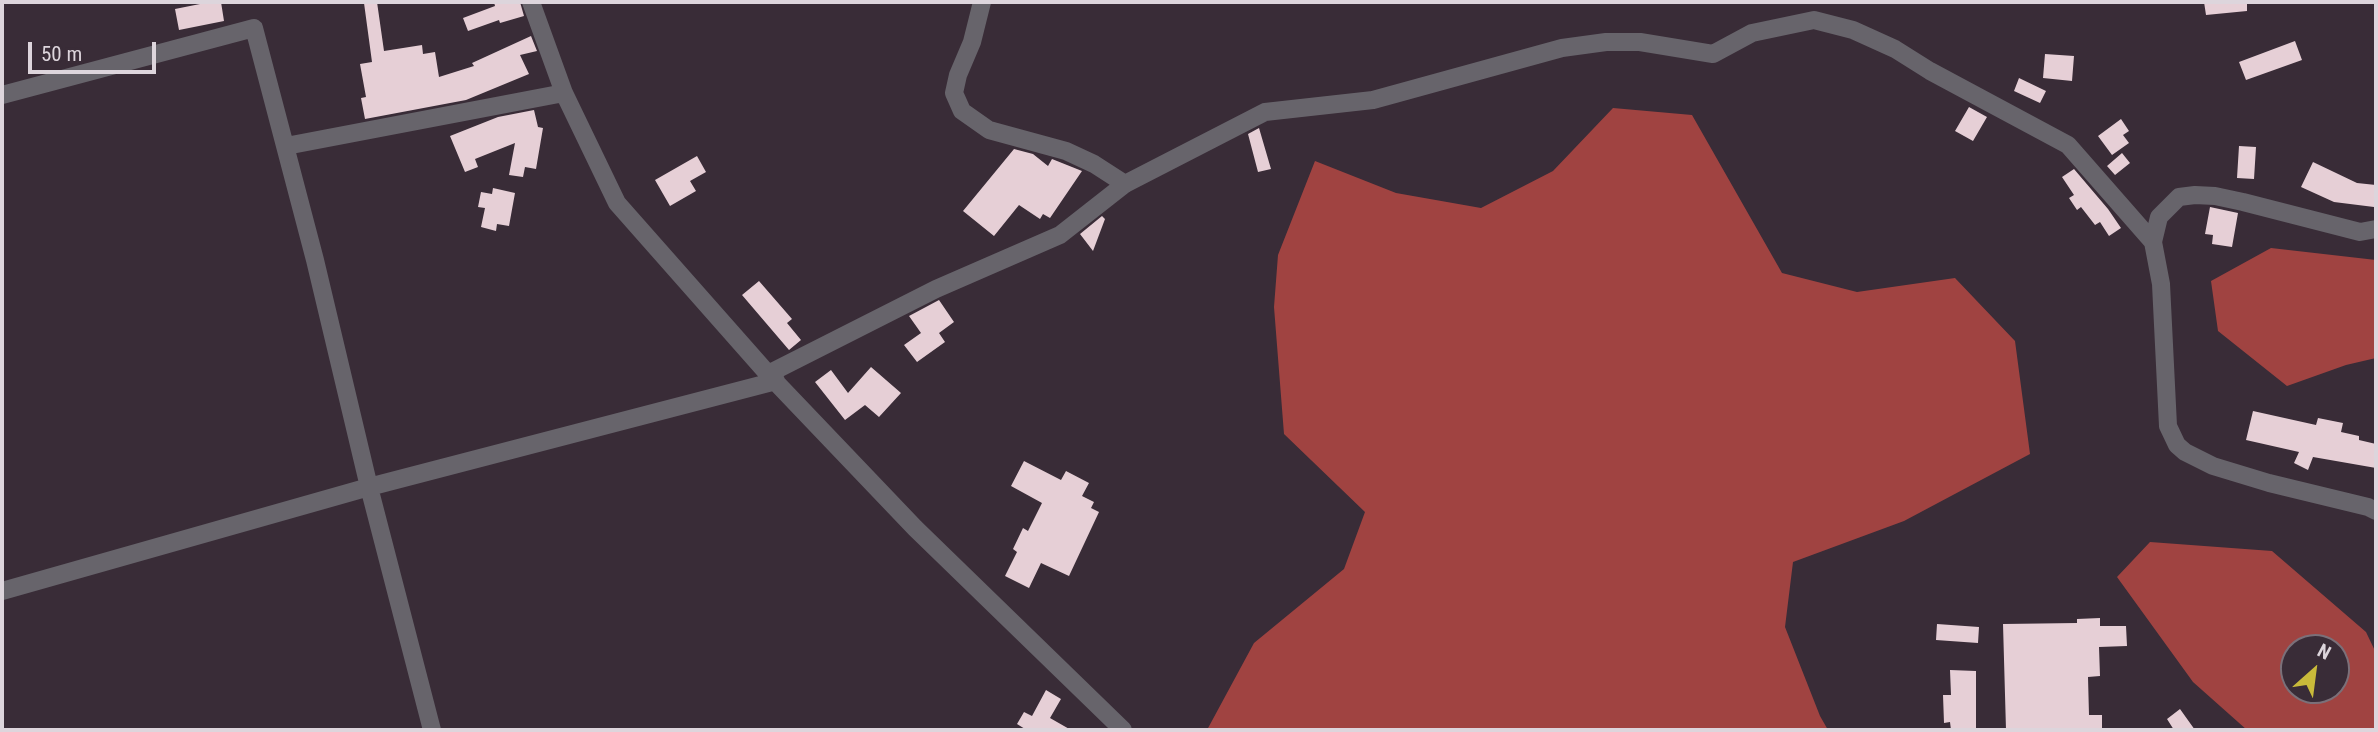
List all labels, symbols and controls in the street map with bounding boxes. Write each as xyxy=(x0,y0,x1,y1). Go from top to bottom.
scale bar xyxy=(32,28,159,72)
text: 50 m xyxy=(41,42,82,66)
north arrow xyxy=(2280,634,2350,704)
text: N xyxy=(2314,639,2335,665)

